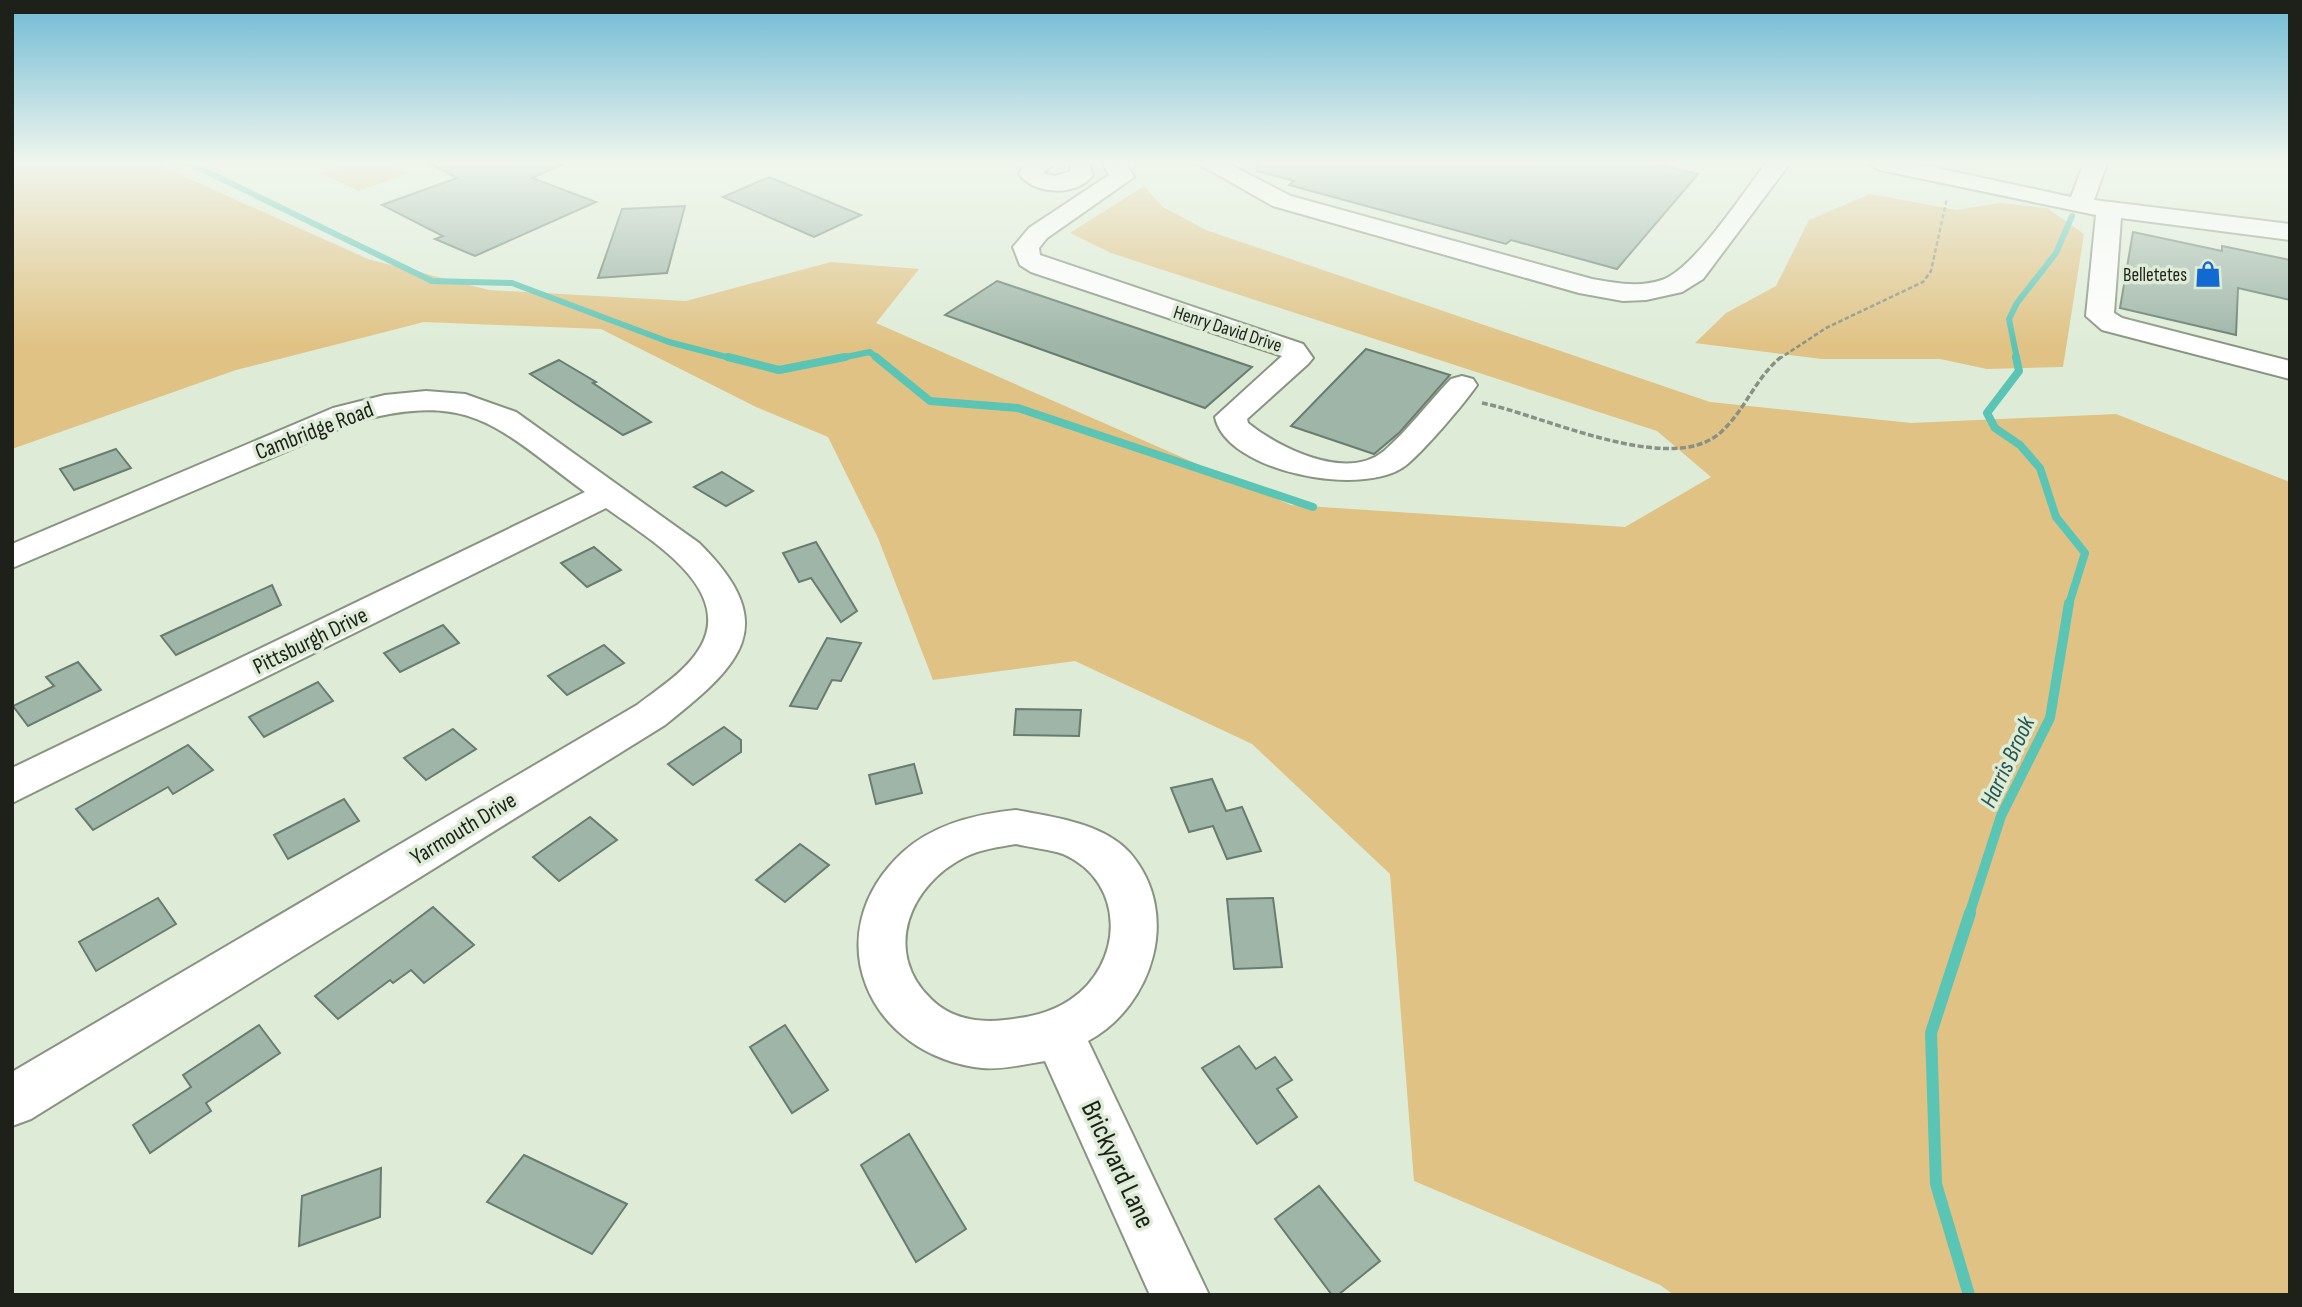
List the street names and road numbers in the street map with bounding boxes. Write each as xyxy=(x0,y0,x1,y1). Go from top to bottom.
street label: Henry David Drive xyxy=(1170,301,1285,358)
street label: Cambridge Road xyxy=(251,396,378,466)
street label: Pittsburgh Drive xyxy=(249,601,372,681)
street label: Yarmouth Drive xyxy=(405,786,522,871)
street label: Brickyard Lane xyxy=(1074,1096,1162,1234)

